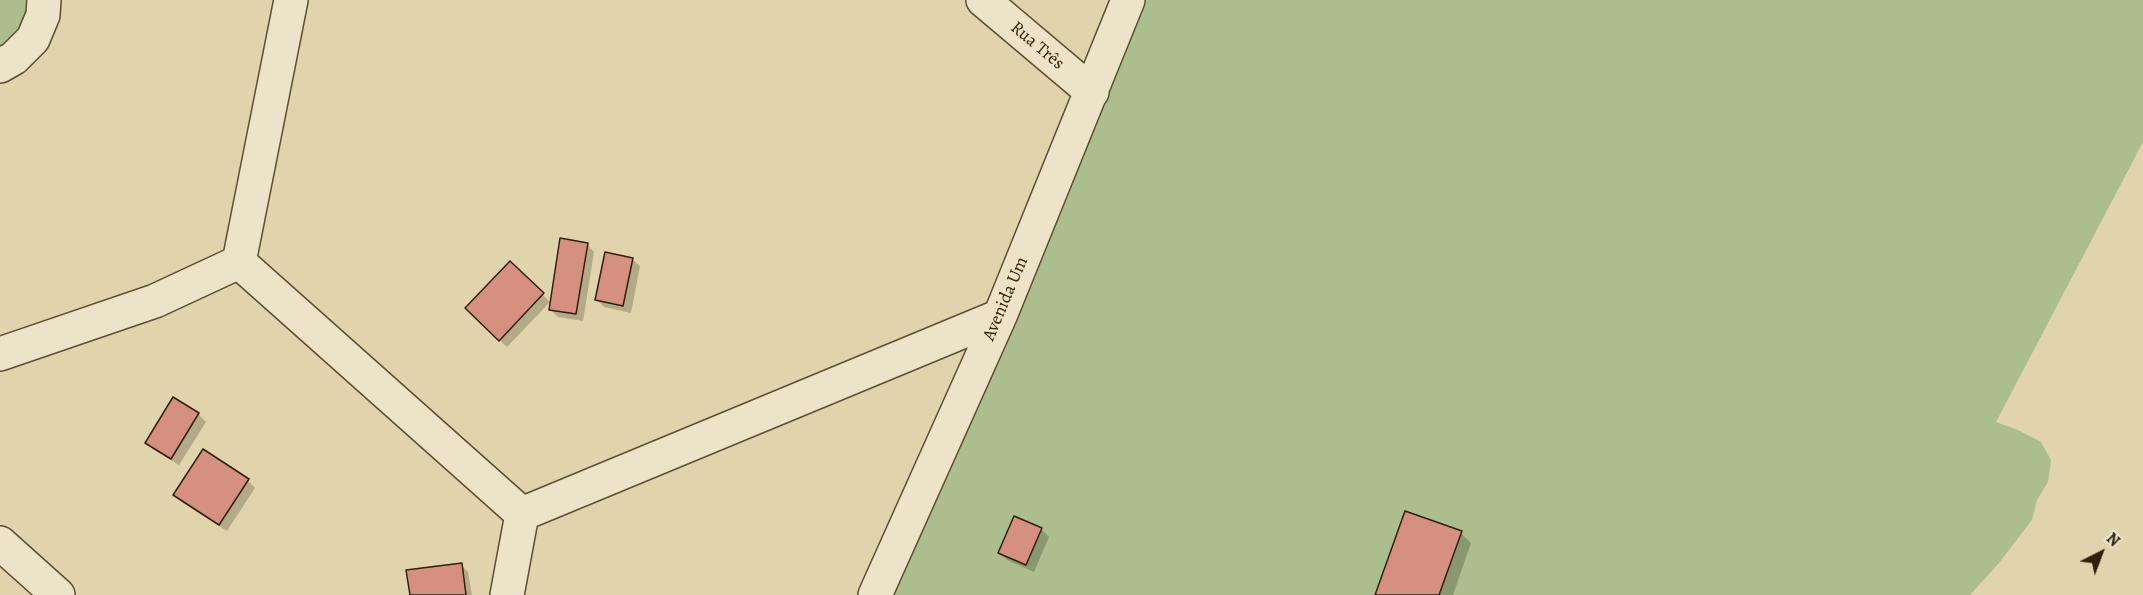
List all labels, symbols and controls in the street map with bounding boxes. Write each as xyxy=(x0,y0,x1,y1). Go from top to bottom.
street label: Rua Três xyxy=(1006,17,1068,75)
street label: Avenida Um xyxy=(979,254,1033,344)
north arrow xyxy=(2071,523,2131,583)
text: N xyxy=(2101,528,2125,552)

